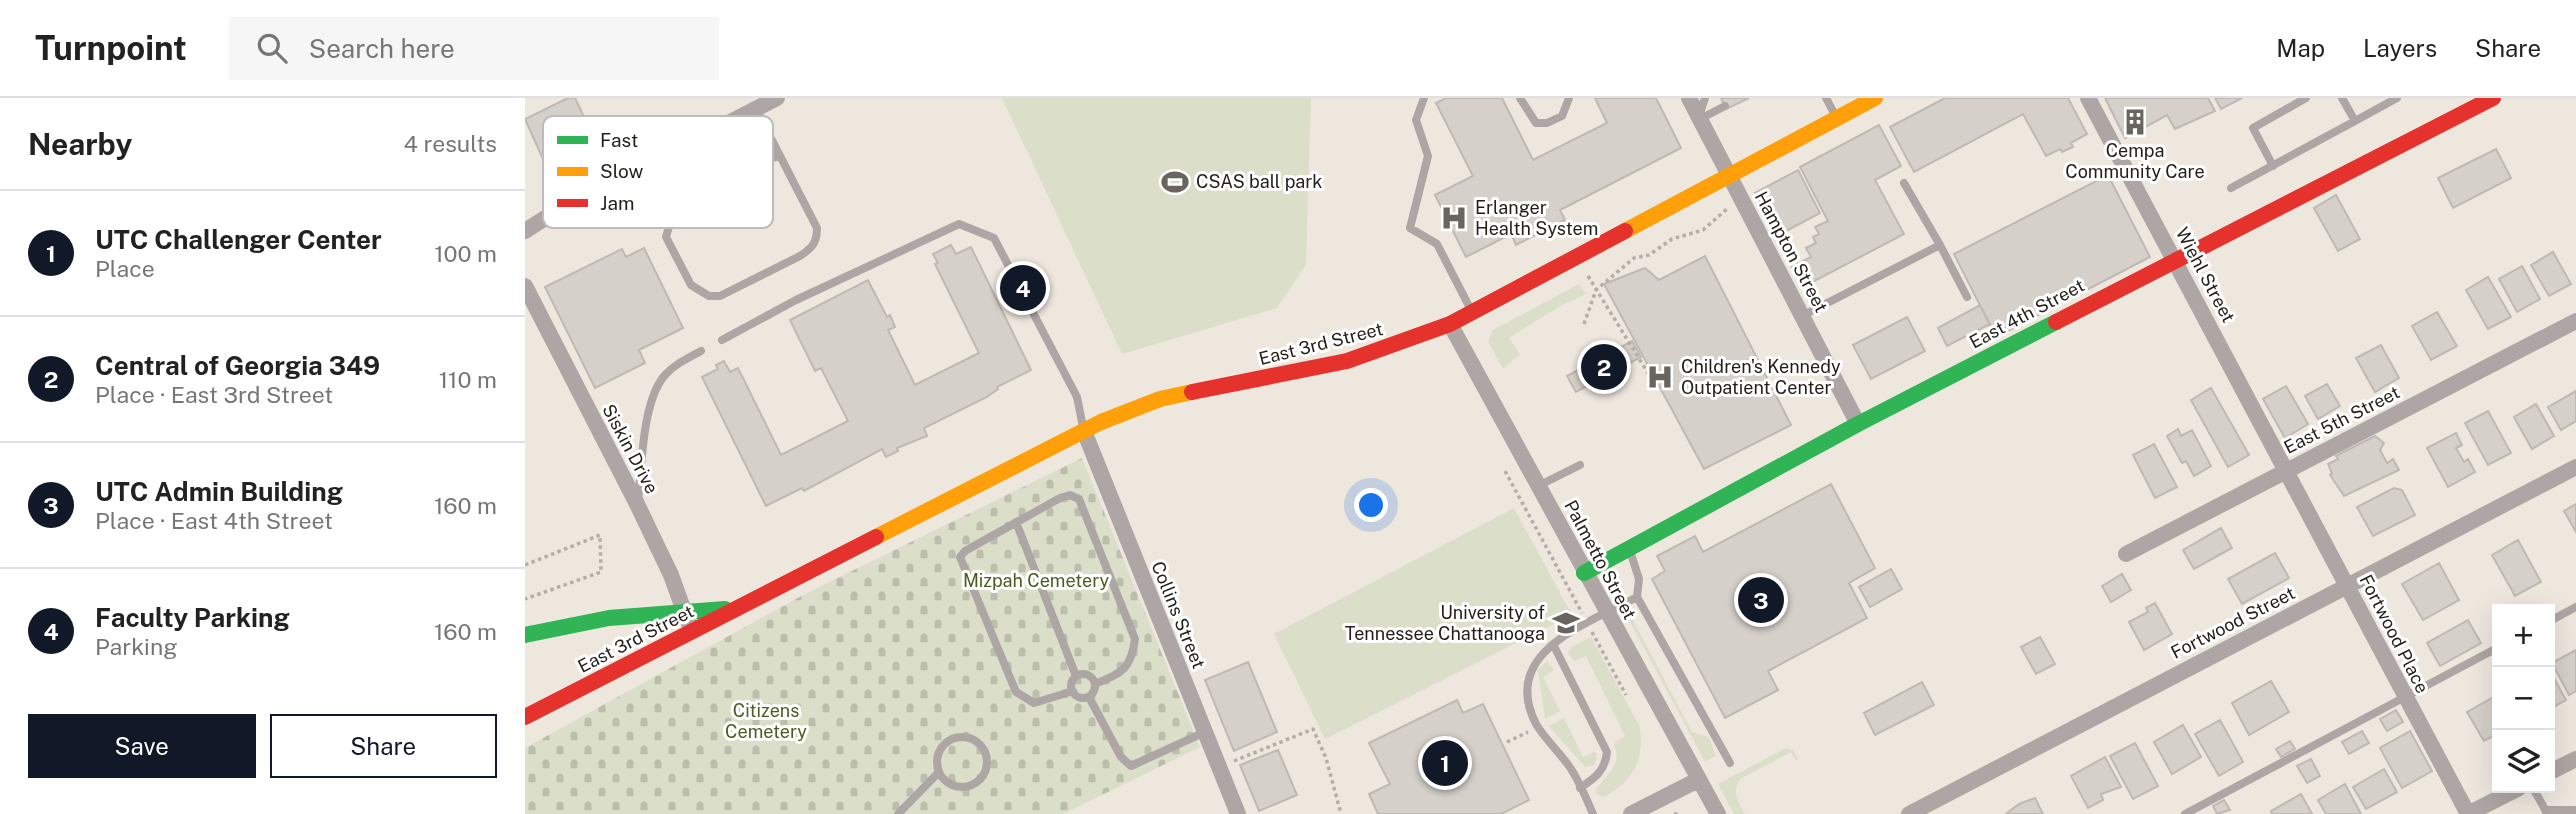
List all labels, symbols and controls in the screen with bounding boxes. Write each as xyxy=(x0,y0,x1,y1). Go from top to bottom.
search box xyxy=(229,17,719,80)
text: Turnpoint xyxy=(35,29,187,67)
icon: search xyxy=(253,29,291,67)
text: Search here xyxy=(309,33,455,64)
text: Map xyxy=(2276,34,2325,62)
text: Layers xyxy=(2363,34,2437,62)
text: Share xyxy=(2475,34,2541,62)
building icon: Cempa Community Care xyxy=(2120,107,2150,137)
legend xyxy=(543,116,773,228)
text: Nearby xyxy=(28,126,132,162)
text: Fast xyxy=(600,129,638,151)
text: 4 results xyxy=(403,130,497,157)
place label: Cempa Community Care xyxy=(2065,140,2205,182)
text: Slow xyxy=(600,160,644,182)
sports icon: CSAS ball park xyxy=(1160,167,1190,197)
place label: CSAS ball park xyxy=(1196,171,1322,192)
street label: Hampton Street xyxy=(1751,188,1832,316)
text: Jam xyxy=(600,192,634,214)
place label: Erlanger Health System xyxy=(1475,197,1598,239)
hospital icon: Erlanger Health System xyxy=(1439,203,1469,233)
text: UTC Challenger Center xyxy=(95,224,382,255)
street label: Wiehl Street xyxy=(2172,224,2239,326)
text: 1 xyxy=(46,240,56,267)
text: 100 m xyxy=(434,240,497,267)
text: Place xyxy=(95,255,155,282)
pin: 4 xyxy=(1000,262,1046,314)
street label: East 4th Street xyxy=(1966,275,2088,353)
street label: East 3rd Street xyxy=(1257,318,1385,369)
pin: 2 xyxy=(1581,341,1627,393)
text: Central of Georgia 349 xyxy=(95,350,380,381)
place label: Children's Kennedy Outpatient Center xyxy=(1681,356,1841,398)
hospital icon: Children's Kennedy Outpatient Center xyxy=(1645,362,1675,392)
text: 2 xyxy=(44,366,58,393)
text: 110 m xyxy=(439,366,497,393)
text: Place · East 3rd Street xyxy=(95,381,333,408)
street label: East 5th Street xyxy=(2280,381,2403,458)
street label: Siskin Drive xyxy=(598,401,663,497)
text: UTC Admin Building xyxy=(95,476,343,507)
your location xyxy=(1354,488,1388,522)
text: 3 xyxy=(43,492,59,519)
text: 160 m xyxy=(434,492,497,519)
street label: Palmetto Street xyxy=(1560,497,1641,623)
text: Place · East 4th Street xyxy=(95,507,333,534)
street label: Collins Street xyxy=(1147,558,1210,672)
park label: Mizpah Cemetery xyxy=(963,570,1109,591)
street label: Fortwood Place xyxy=(2355,571,2433,697)
pin: 3 xyxy=(1738,574,1784,626)
street label: Fortwood Street xyxy=(2167,582,2298,663)
street label: East 3rd Street xyxy=(574,600,697,677)
text: Faculty Parking xyxy=(95,602,290,633)
place label: University of Tennessee Chattanooga xyxy=(1345,602,1545,644)
map controls xyxy=(2492,604,2555,793)
button: + xyxy=(2492,604,2555,667)
school or university icon: University of Tennessee Chattanooga xyxy=(1551,608,1581,638)
text: 4 xyxy=(43,618,59,645)
text: 160 m xyxy=(434,618,497,645)
text: Parking xyxy=(95,633,177,660)
button: − xyxy=(2492,667,2555,730)
park label: Citizens Cemetery xyxy=(725,700,807,742)
button: Save xyxy=(28,714,256,778)
button: Share xyxy=(270,714,497,778)
button: layers xyxy=(2492,730,2555,793)
pin: 1 xyxy=(1422,737,1468,789)

